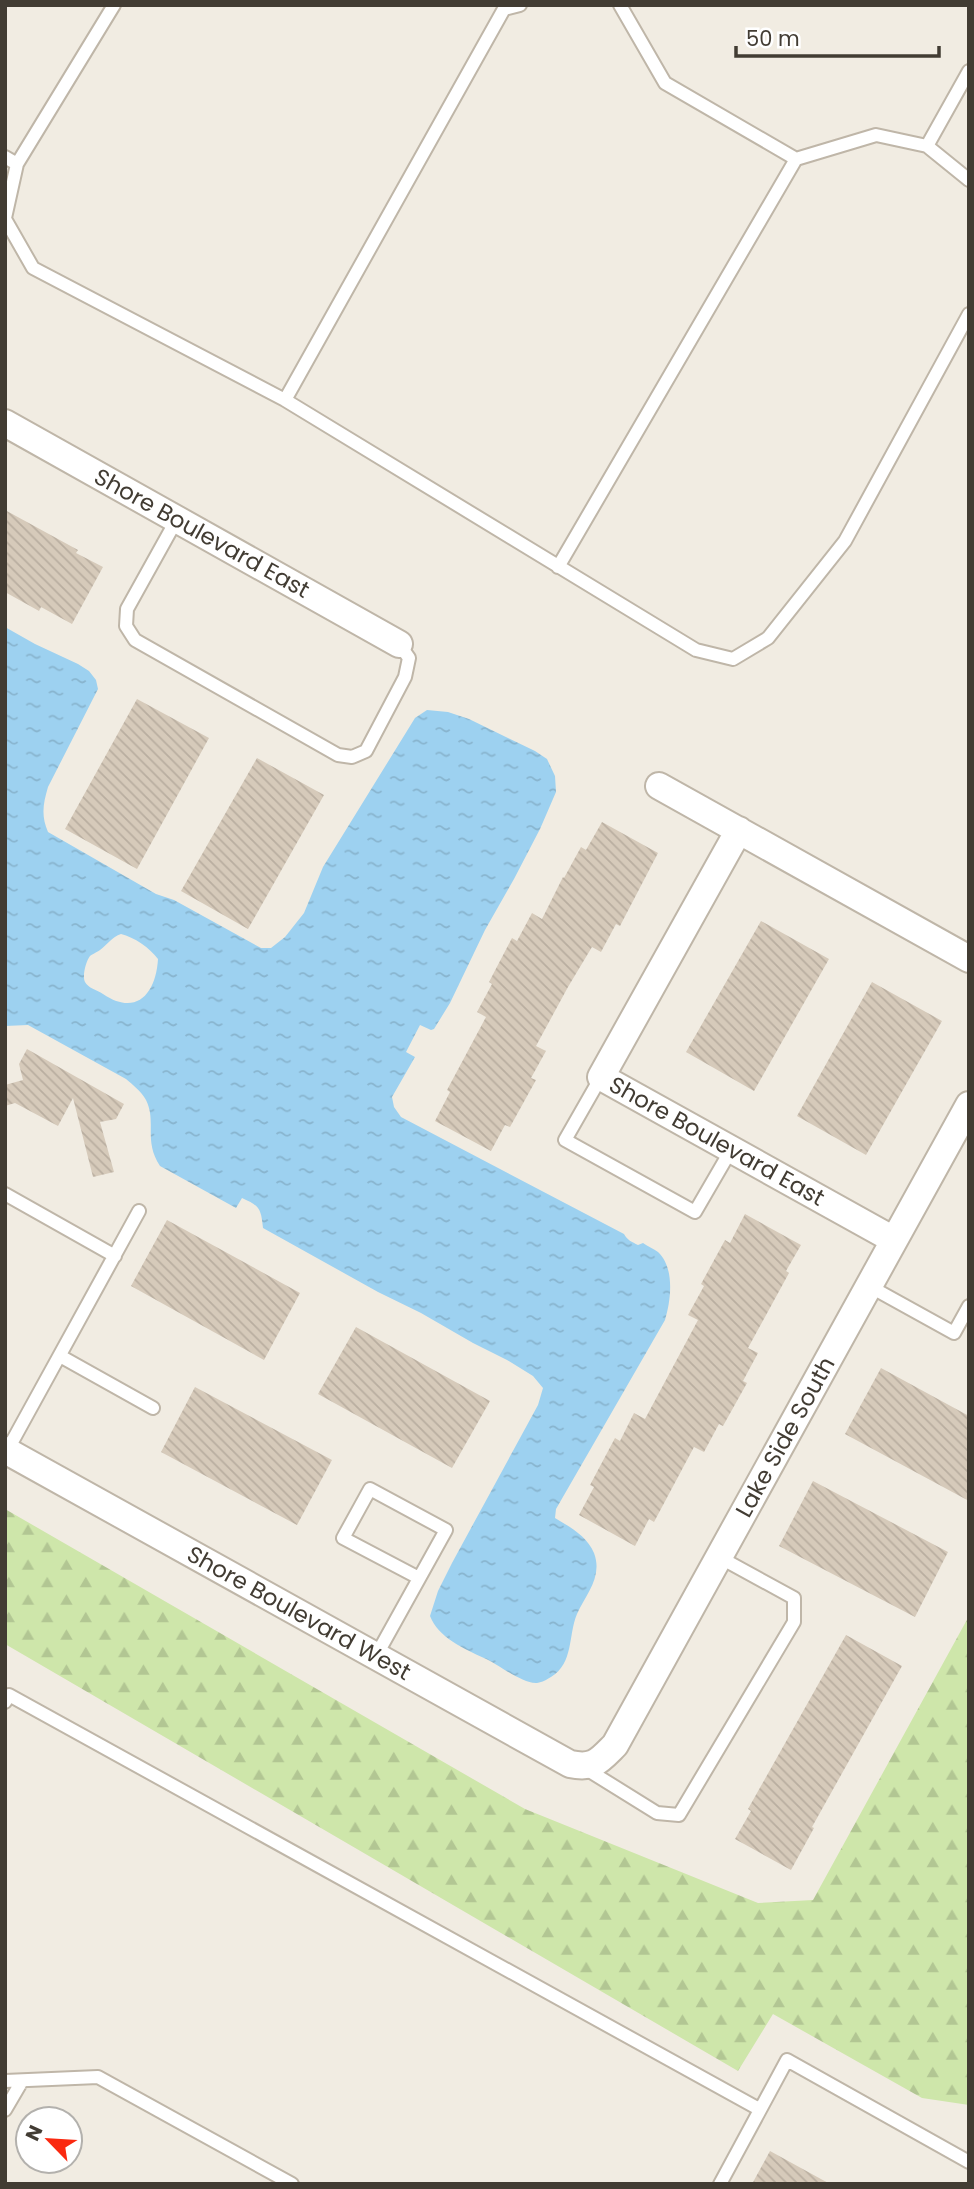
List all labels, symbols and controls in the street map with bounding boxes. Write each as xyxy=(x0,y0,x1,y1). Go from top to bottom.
scale bar xyxy=(736,14,939,58)
text: 50 m xyxy=(746,24,800,53)
street label: Shore Boulevard East xyxy=(88,460,316,606)
street label: Shore Boulevard East xyxy=(603,1068,831,1214)
street label: Lake Side South xyxy=(728,1351,842,1523)
street label: Shore Boulevard West xyxy=(181,1538,417,1688)
north arrow xyxy=(14,2105,84,2175)
text: N xyxy=(19,2121,49,2145)

